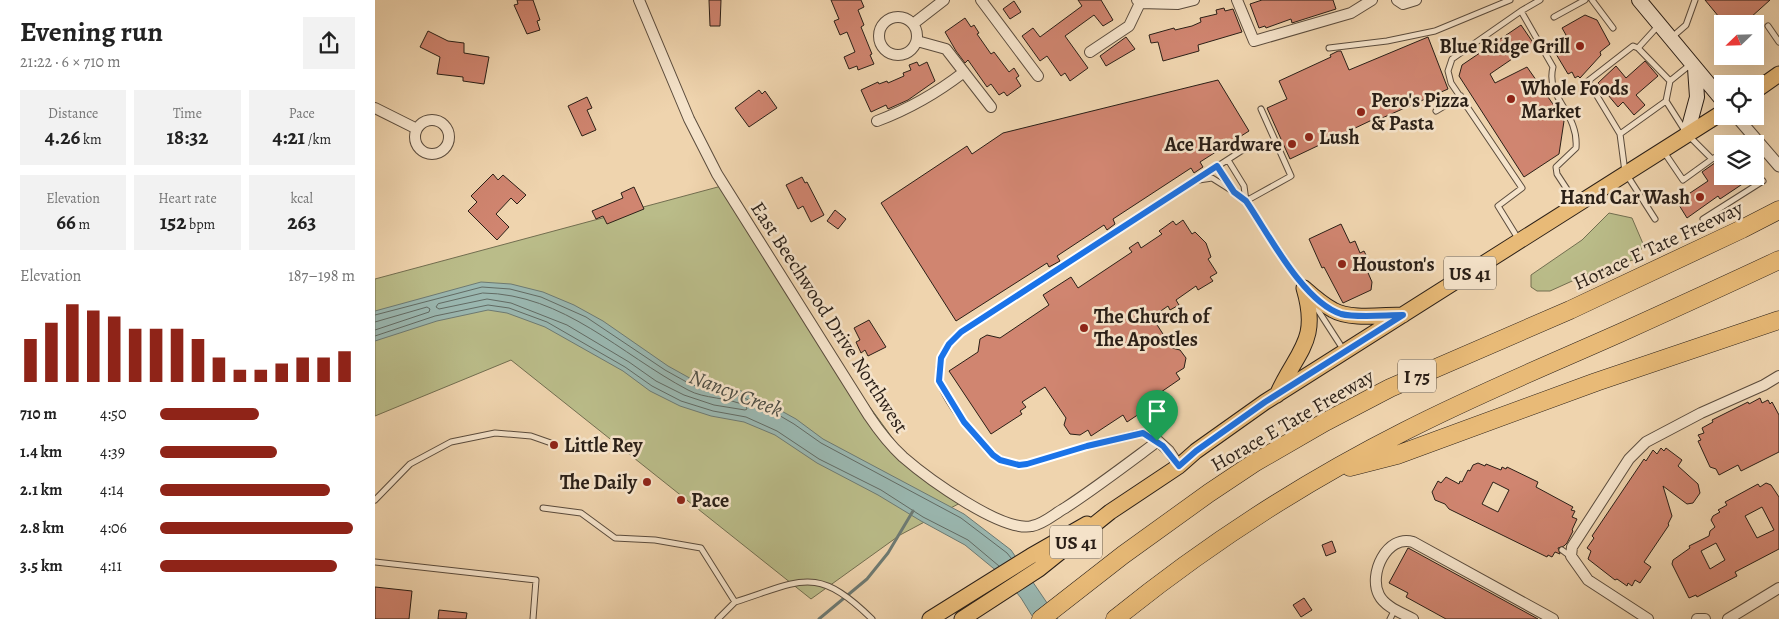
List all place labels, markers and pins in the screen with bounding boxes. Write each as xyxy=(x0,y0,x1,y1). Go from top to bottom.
place label: Blue Ridge Grill xyxy=(1439,33,1571,60)
marker: Blue Ridge Grill xyxy=(1574,40,1586,52)
place label: Whole Foods Market xyxy=(1520,75,1629,125)
place label: Pero's Pizza & Pasta xyxy=(1371,87,1469,137)
marker: Whole Foods Market xyxy=(1505,93,1517,105)
marker: Pero's Pizza & Pasta xyxy=(1355,106,1367,118)
place label: Lush xyxy=(1319,124,1360,151)
place label: Ace Hardware xyxy=(1163,131,1282,158)
marker: Lush xyxy=(1303,131,1315,143)
marker: Ace Hardware xyxy=(1286,138,1298,150)
place label: Hand Car Wash xyxy=(1560,184,1690,211)
marker: Hand Car Wash xyxy=(1694,191,1706,203)
place label: Houston's xyxy=(1352,251,1435,278)
marker: Houston's xyxy=(1336,258,1348,270)
place label: The Church of The Apostles xyxy=(1094,303,1213,353)
marker: The Church of The Apostles xyxy=(1078,322,1090,334)
pin xyxy=(1136,390,1178,441)
place label: Little Rey xyxy=(564,432,643,459)
marker: Little Rey xyxy=(548,439,560,451)
place label: The Daily xyxy=(560,469,638,496)
marker: The Daily xyxy=(641,476,653,488)
place label: Pace xyxy=(691,487,729,514)
marker: Pace xyxy=(675,494,687,506)

